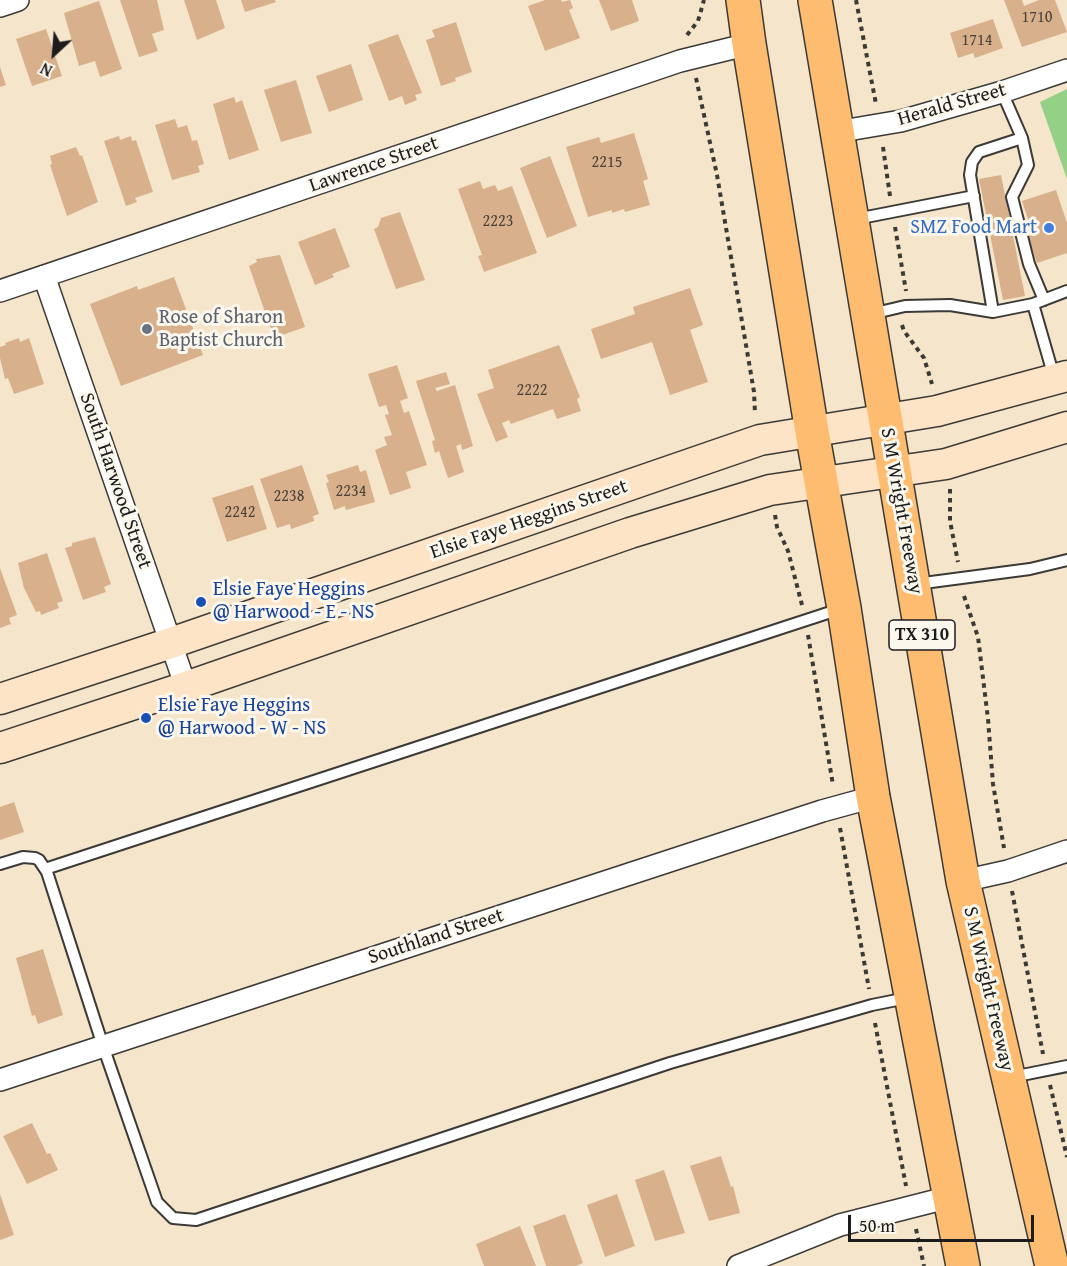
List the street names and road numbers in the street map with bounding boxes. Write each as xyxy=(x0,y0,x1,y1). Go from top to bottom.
street label: Herald Street xyxy=(895,78,1009,132)
street label: Lawrence Street xyxy=(306,132,442,198)
street label: South Harwood Street xyxy=(74,390,156,572)
street label: S M Wright Freeway xyxy=(875,426,927,596)
street label: Elsie Faye Heggins Street xyxy=(427,475,631,565)
road number: TX 310 xyxy=(889,620,955,650)
street label: Southland Street xyxy=(365,904,507,970)
street label: S M Wright Freeway xyxy=(957,904,1019,1074)

